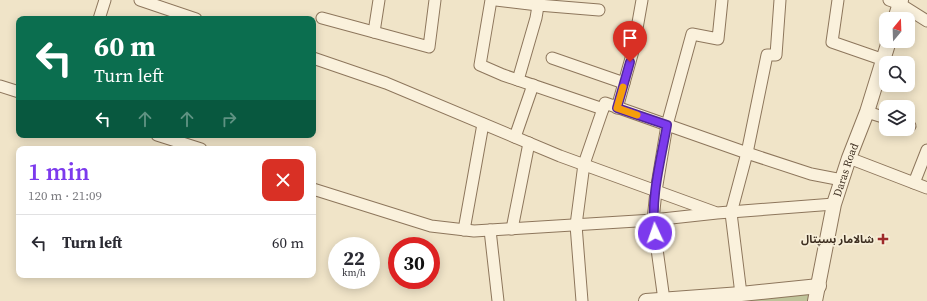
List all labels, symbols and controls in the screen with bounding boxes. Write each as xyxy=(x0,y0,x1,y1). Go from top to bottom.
north arrow xyxy=(879,12,915,48)
map controls xyxy=(879,12,915,136)
pin xyxy=(613,21,647,62)
text: 60 m xyxy=(94,27,156,65)
icon: arrive xyxy=(619,27,641,49)
icon: left xyxy=(28,32,80,84)
button: search xyxy=(879,56,915,92)
text: Turn left xyxy=(94,63,164,88)
button: layers xyxy=(879,100,915,136)
icon: left xyxy=(92,108,114,130)
icon: ahead xyxy=(134,108,156,130)
icon: ahead xyxy=(176,108,198,130)
icon: right xyxy=(218,108,240,130)
street label: Daras Road xyxy=(830,140,862,199)
text: 1 min xyxy=(28,155,90,188)
button: close xyxy=(262,159,304,201)
text: 120 m · 21:09 xyxy=(28,187,102,204)
position arrow xyxy=(634,212,676,254)
icon: left xyxy=(28,232,50,254)
text: Turn left xyxy=(62,232,122,253)
text: 60 m xyxy=(272,232,304,253)
place label: شالامار ہسپتال xyxy=(801,232,874,247)
marker: شالامار ہسپتال xyxy=(877,233,889,245)
speed limit sign: 30 xyxy=(388,237,440,289)
text: 22 xyxy=(343,244,365,272)
text: km/h xyxy=(342,266,366,279)

